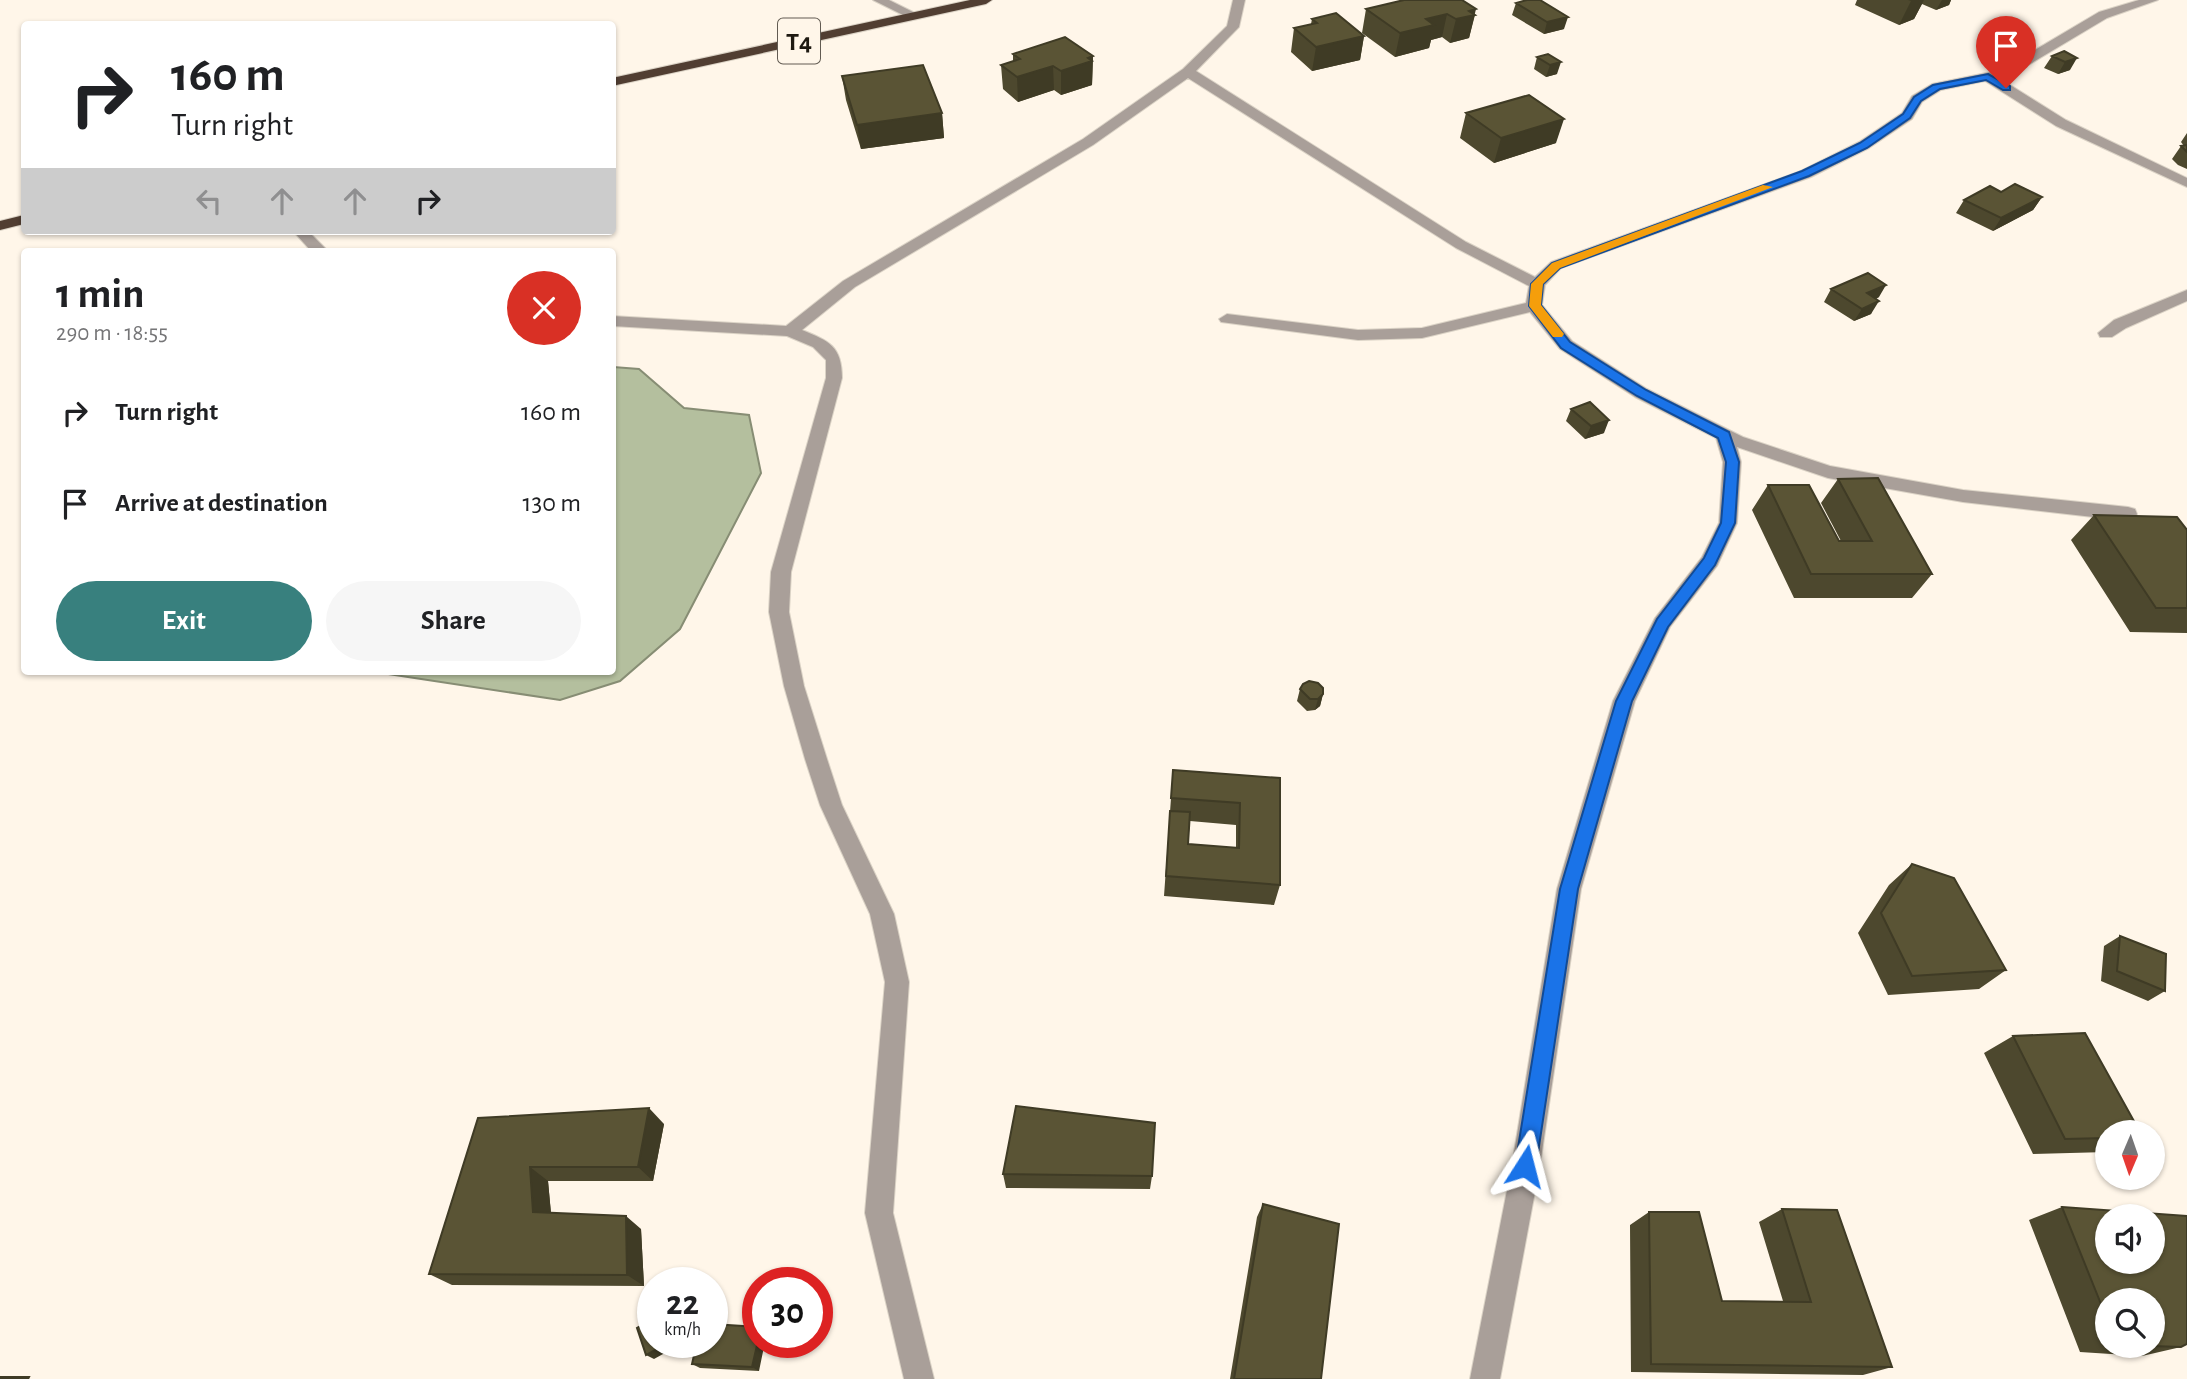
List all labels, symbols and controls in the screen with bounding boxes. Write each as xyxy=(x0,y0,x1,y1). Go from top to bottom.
pin xyxy=(1976,16,2036,88)
road number: T4 xyxy=(778,18,820,64)
icon: arrive xyxy=(1987,27,2025,65)
icon: right xyxy=(56,49,147,140)
text: 160 m xyxy=(171,51,285,100)
text: Turn right xyxy=(171,109,293,141)
icon: left xyxy=(190,182,228,220)
icon: ahead xyxy=(263,182,301,220)
icon: ahead xyxy=(336,182,374,220)
icon: right xyxy=(409,182,447,220)
button: close xyxy=(507,271,581,345)
text: 1 min xyxy=(56,273,145,315)
text: 290 m · 18:55 xyxy=(56,322,168,345)
icon: right xyxy=(56,394,94,432)
text: Turn right xyxy=(115,399,218,425)
text: 160 m xyxy=(521,399,581,425)
icon: arrive xyxy=(56,485,94,523)
text: Arrive at destination xyxy=(115,490,328,516)
text: 130 m xyxy=(523,490,581,516)
button: Exit xyxy=(56,581,312,661)
button: Share xyxy=(326,581,581,661)
north arrow xyxy=(2095,1120,2165,1190)
map controls xyxy=(2095,1120,2165,1358)
position arrow xyxy=(1488,1129,1562,1203)
button: sound xyxy=(2095,1204,2165,1274)
speed limit sign: 30 xyxy=(742,1267,833,1358)
text: 22 xyxy=(666,1286,699,1321)
button: search xyxy=(2095,1288,2165,1358)
text: km/h xyxy=(664,1321,701,1339)

